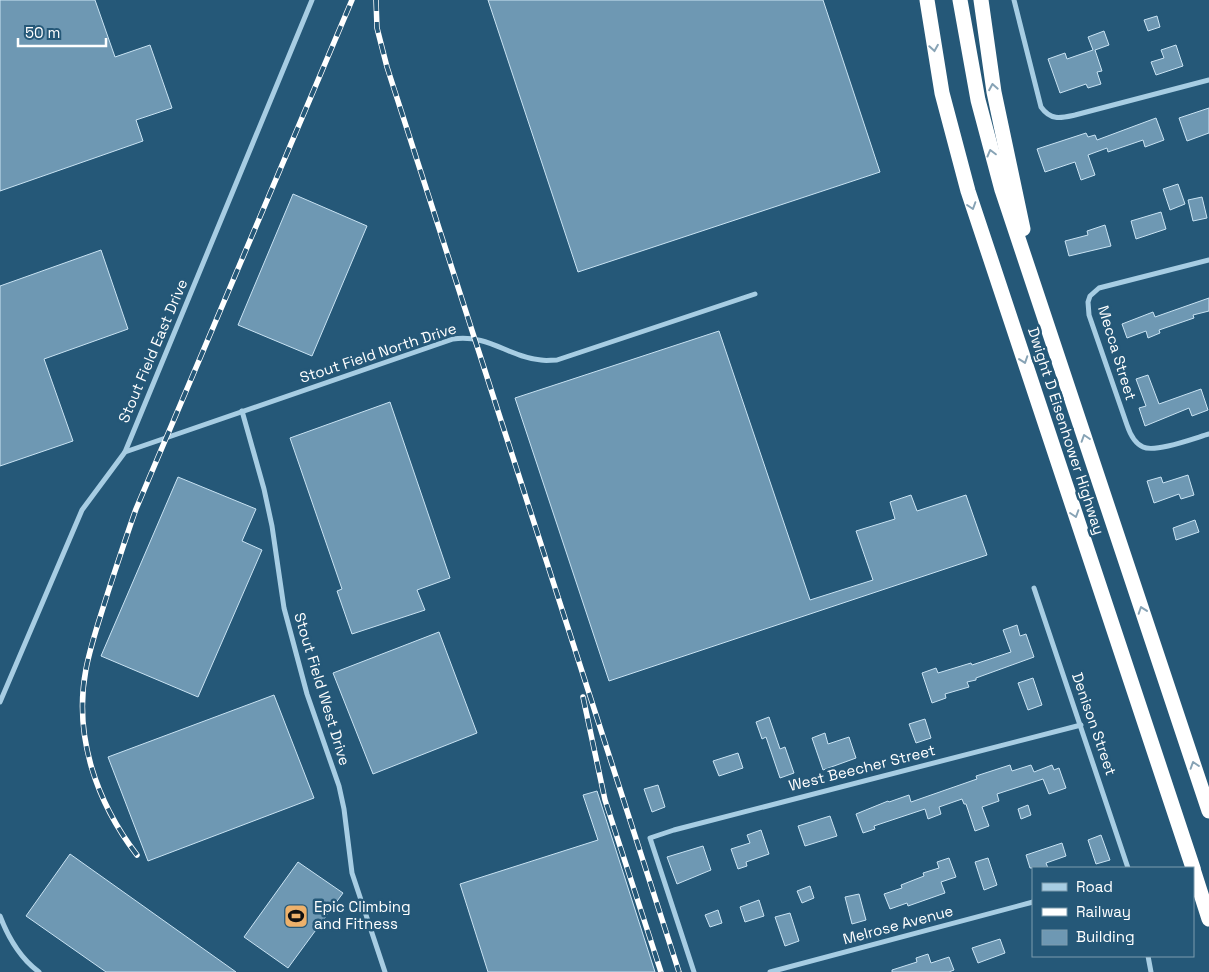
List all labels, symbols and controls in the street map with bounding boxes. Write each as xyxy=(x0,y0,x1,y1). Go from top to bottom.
scale bar xyxy=(18,15,105,47)
text: 50 m xyxy=(25,23,60,42)
one-way arrow xyxy=(928,44,938,53)
one-way arrow xyxy=(988,83,998,91)
one-way arrow xyxy=(987,149,997,157)
one-way arrow xyxy=(967,201,977,210)
street label: Stout Field East Drive xyxy=(114,276,191,426)
street label: Mecca Street xyxy=(1094,303,1141,403)
street label: Stout Field North Drive xyxy=(297,318,459,387)
street label: Dwight D Eisenhower Highway xyxy=(1024,325,1109,537)
one-way arrow xyxy=(1018,355,1028,364)
one-way arrow xyxy=(1080,435,1090,443)
one-way arrow xyxy=(1069,510,1079,518)
one-way arrow xyxy=(1138,607,1148,615)
street label: Stout Field West Drive xyxy=(290,610,355,768)
street label: Denison Street xyxy=(1068,670,1121,778)
street label: West Beecher Street xyxy=(787,740,937,795)
one-way arrow xyxy=(1189,761,1199,769)
legend xyxy=(1032,867,1194,957)
text: Road xyxy=(1076,877,1113,896)
place label: Epic Climbing and Fitness xyxy=(314,897,411,933)
street label: Melrose Avenue xyxy=(841,901,955,948)
text: Railway xyxy=(1076,902,1131,921)
sports icon: Epic Climbing and Fitness xyxy=(283,903,309,929)
text: Building xyxy=(1076,927,1135,946)

